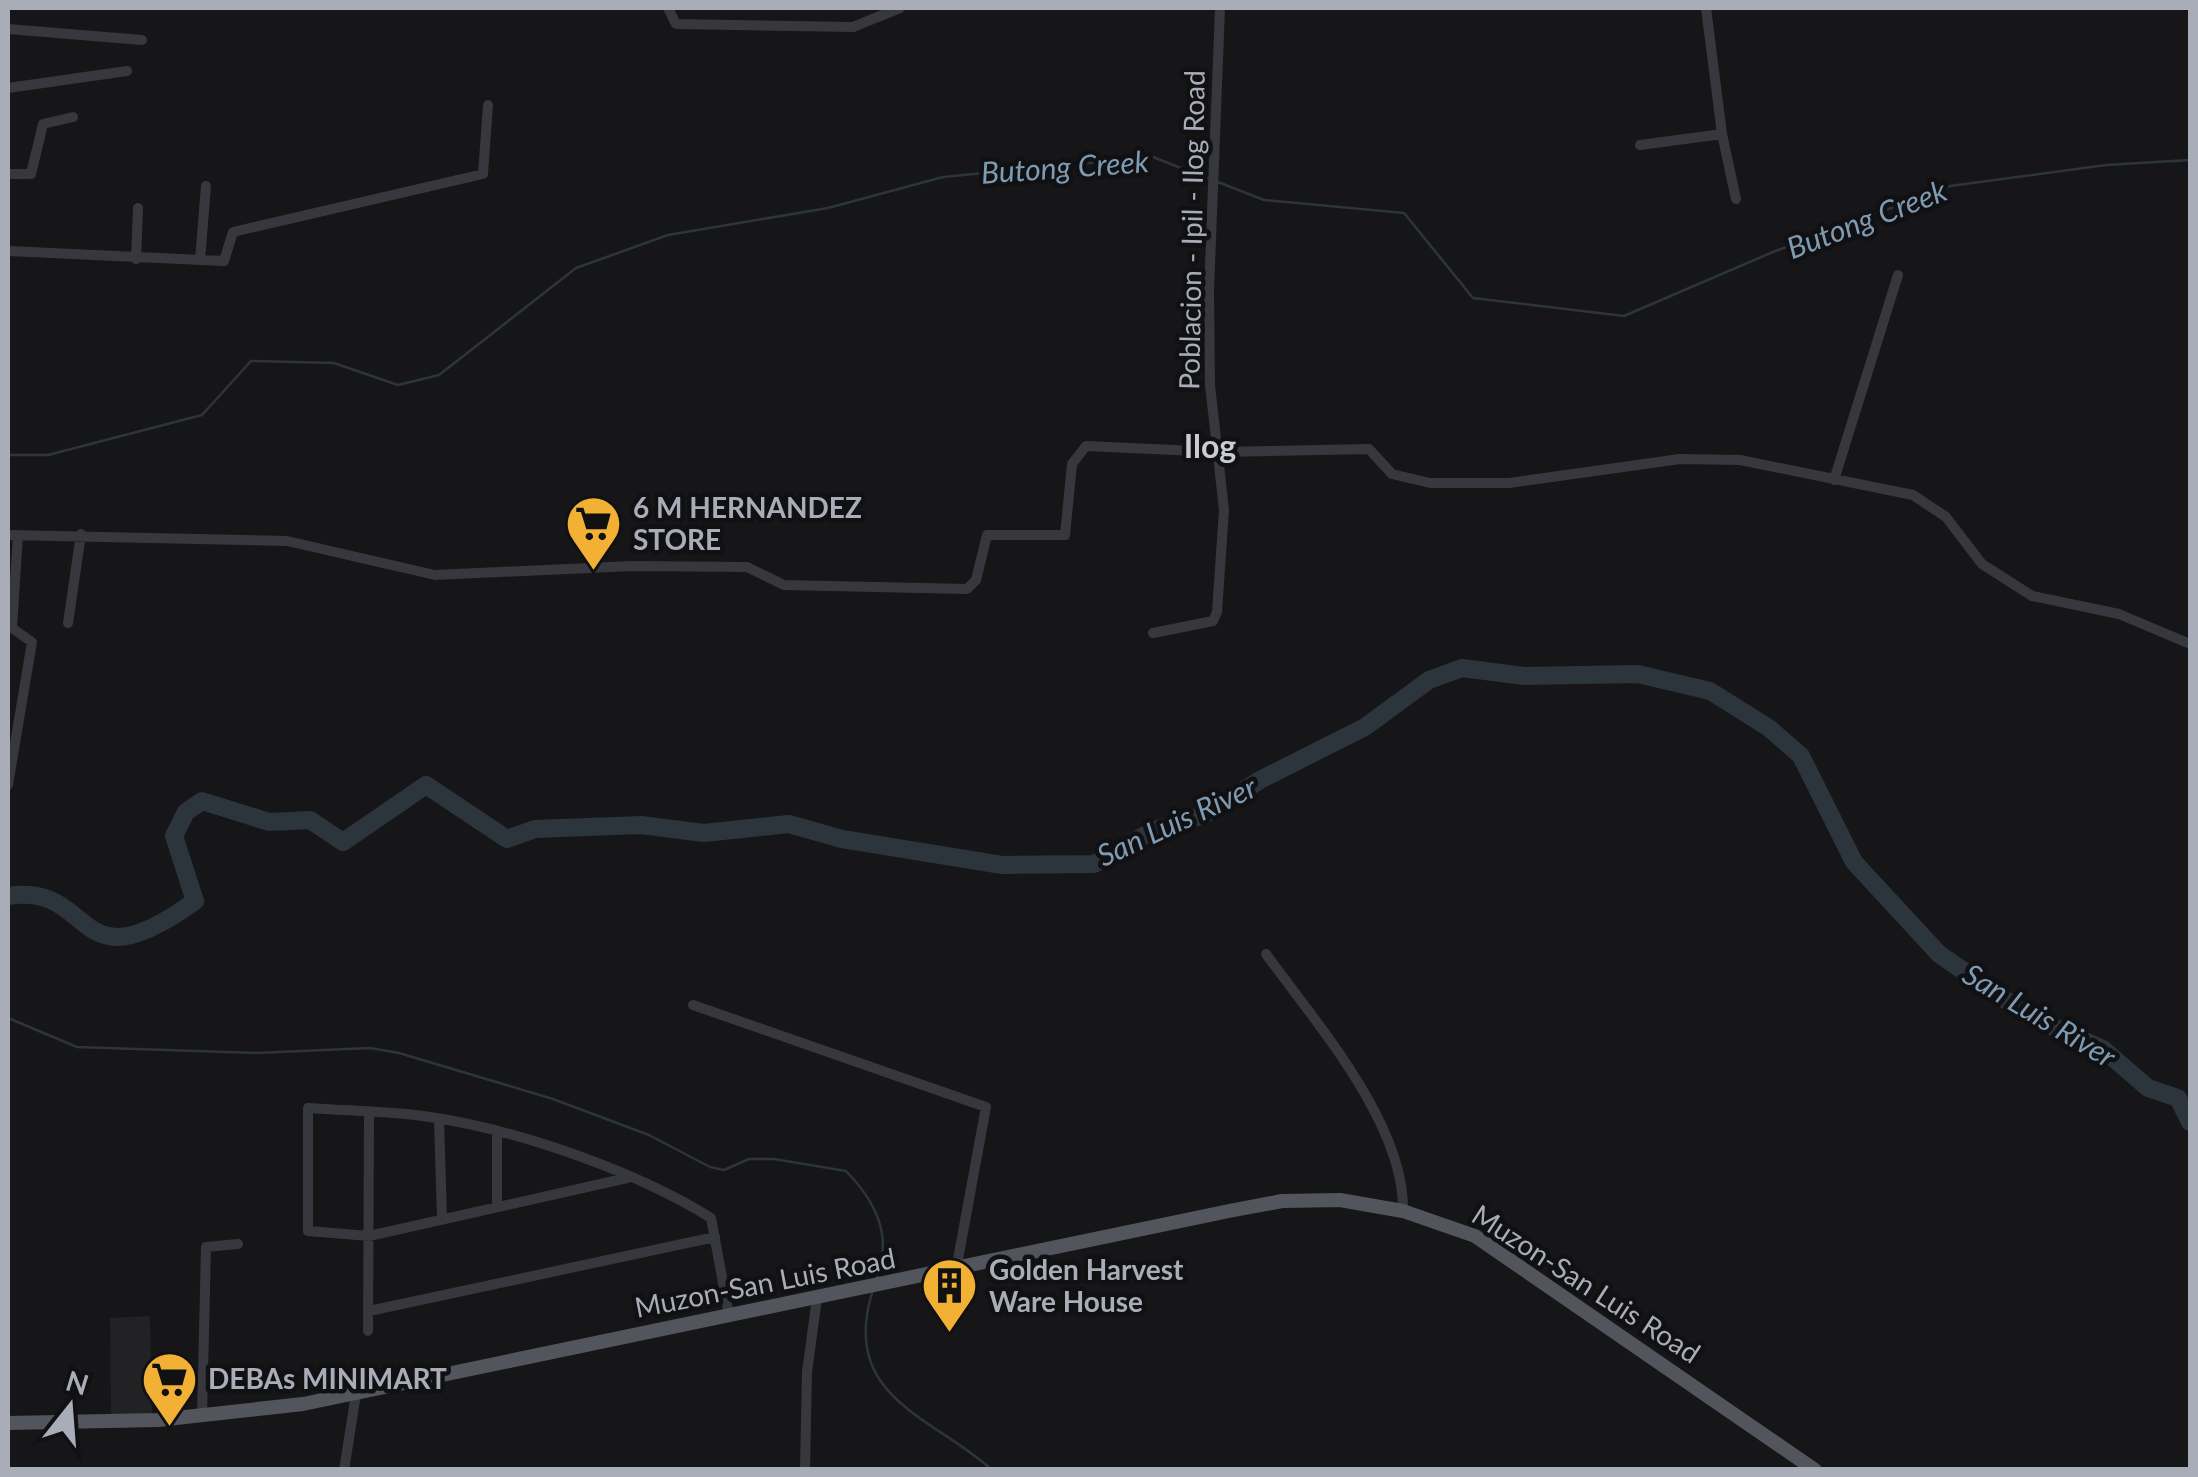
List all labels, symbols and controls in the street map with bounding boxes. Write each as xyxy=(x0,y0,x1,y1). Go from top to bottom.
street label: Poblacion - Ipil - Ilog Road xyxy=(1171,70,1211,390)
water label: Butong Creek xyxy=(980,142,1151,190)
water label: Butong Creek xyxy=(1781,171,1952,265)
district label: Ilog xyxy=(1184,426,1236,465)
place label: 6 M HERNANDEZ STORE xyxy=(633,490,862,556)
supermarket icon: 6 M HERNANDEZ STORE xyxy=(564,494,624,573)
water label: San Luis River xyxy=(1091,767,1262,873)
water label: San Luis River xyxy=(1957,955,2123,1074)
street label: Muzon-San Luis Road xyxy=(1466,1197,1707,1369)
street label: Muzon-San Luis Road xyxy=(632,1240,898,1324)
place label: Golden Harvest Ware House xyxy=(989,1252,1184,1318)
building icon: Golden Harvest Ware House xyxy=(920,1256,980,1335)
supermarket icon: DEBAs MINIMART xyxy=(139,1349,199,1428)
north arrow xyxy=(20,1357,120,1457)
place label: DEBAs MINIMART xyxy=(208,1361,447,1395)
text: N xyxy=(62,1363,93,1402)

